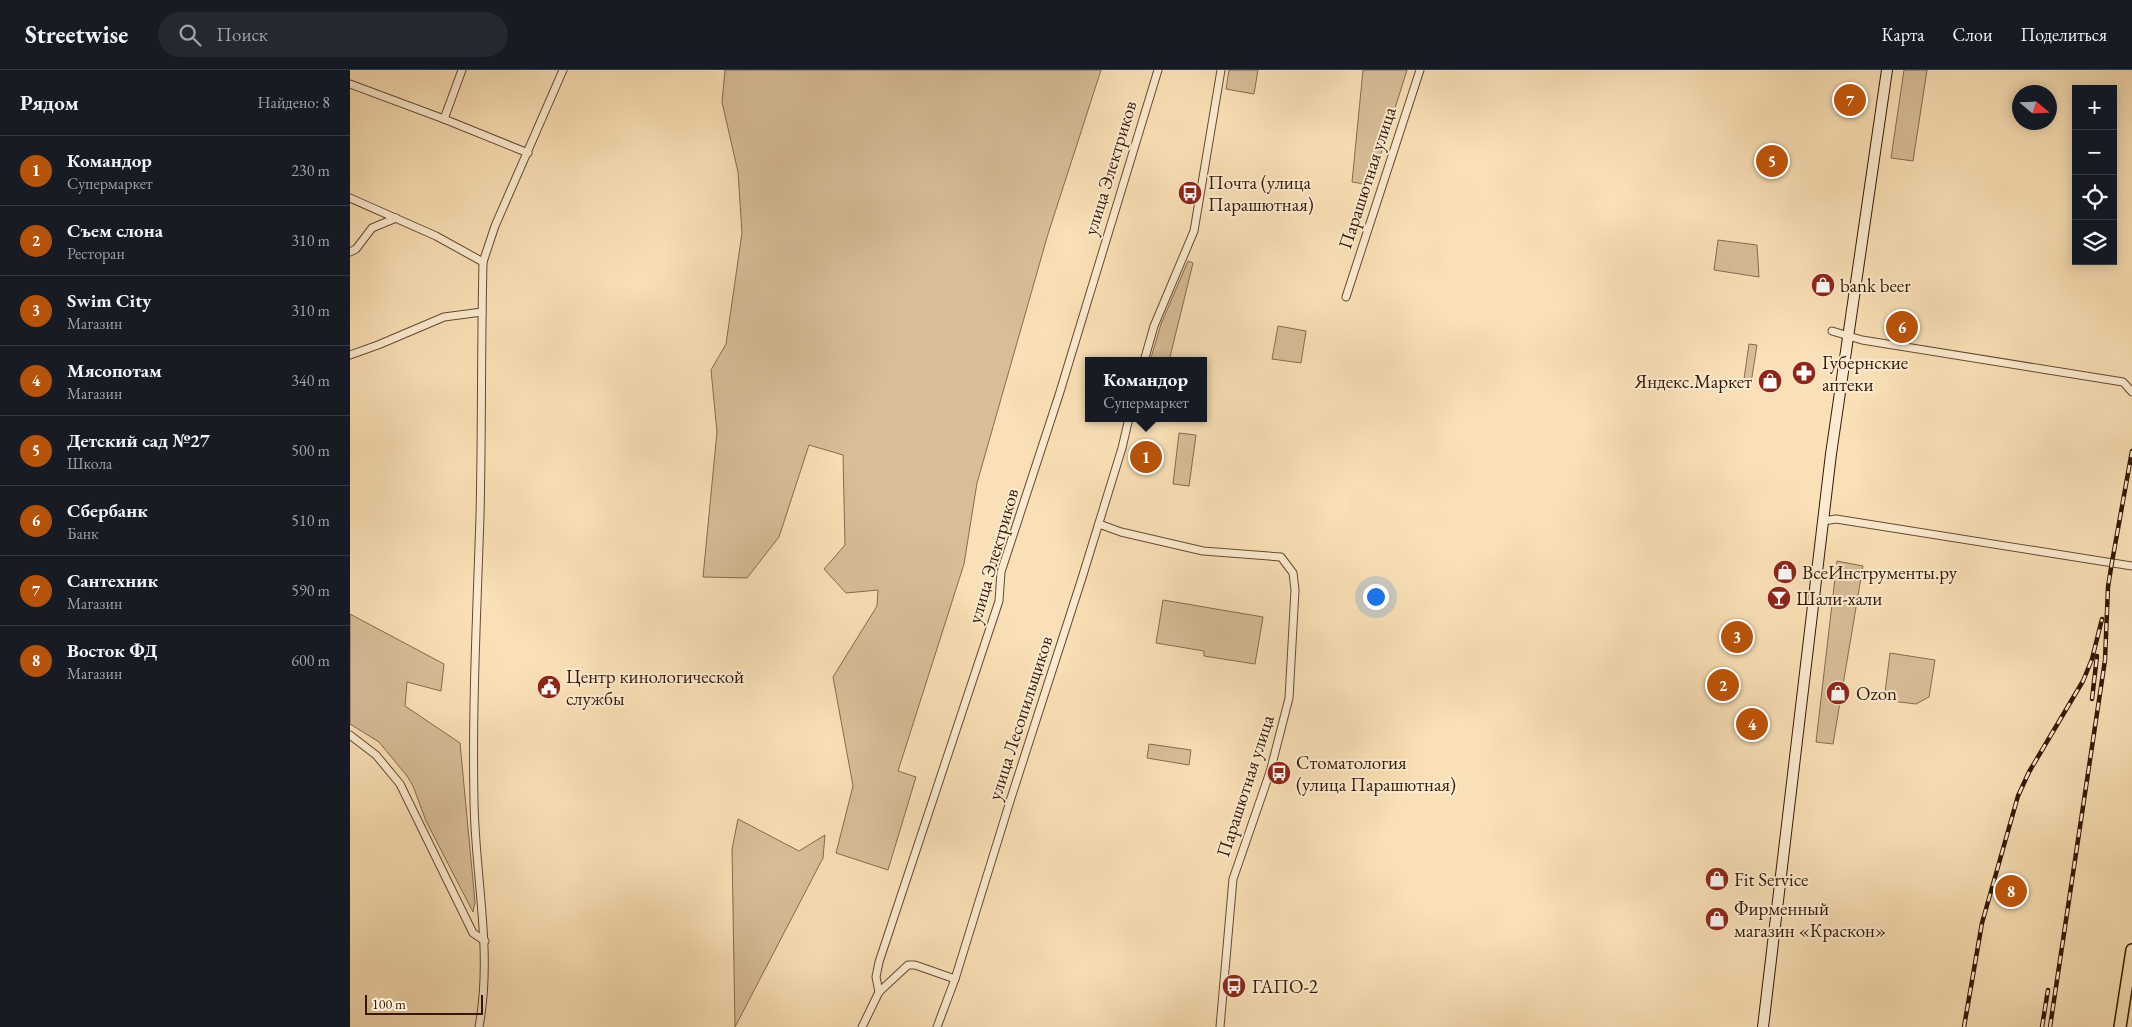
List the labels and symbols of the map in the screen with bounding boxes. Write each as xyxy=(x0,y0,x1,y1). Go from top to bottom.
pin: 7 xyxy=(1834,81,1866,119)
north arrow xyxy=(2012,85,2057,130)
street label: улица Электриков xyxy=(1078,98,1142,238)
street label: Парашютная улица xyxy=(1332,103,1402,252)
pin: 5 xyxy=(1756,142,1788,180)
place label: Почта (улица Парашютная) xyxy=(1208,170,1314,217)
bus stop icon: Почта (улица Парашютная) xyxy=(1177,180,1203,206)
shop icon: bank beer xyxy=(1810,272,1836,298)
place label: bank beer xyxy=(1840,273,1911,298)
pin: 6 xyxy=(1886,308,1918,346)
place label: Губернские аптеки xyxy=(1822,350,1908,397)
pharmacy icon: Губернские аптеки xyxy=(1791,360,1817,386)
shop icon: Яндекс.Маркет xyxy=(1757,368,1783,394)
place label: Яндекс.Маркет xyxy=(1633,369,1752,394)
pin: 1 xyxy=(1130,438,1162,476)
street label: улица Электриков xyxy=(962,485,1024,627)
shop icon: ВсеИнструменты.ру xyxy=(1772,559,1798,585)
place label: ВсеИнструменты.ру xyxy=(1802,560,1958,585)
your location xyxy=(1363,584,1389,610)
bar icon: Шали-хали xyxy=(1766,585,1792,611)
place label: Шали-хали xyxy=(1796,586,1882,611)
pin: 3 xyxy=(1721,618,1753,656)
street label: улица Лесопильщиков xyxy=(982,633,1058,803)
place label: Центр кинологической службы xyxy=(566,664,744,711)
pin: 2 xyxy=(1707,666,1739,704)
public building icon: Центр кинологической службы xyxy=(536,674,562,700)
shop icon: Ozon xyxy=(1825,680,1851,706)
place label: Ozon xyxy=(1856,681,1897,706)
pin: 4 xyxy=(1736,705,1768,743)
street label: Парашютная улица xyxy=(1210,711,1280,860)
place label: Стоматология (улица Парашютная) xyxy=(1296,750,1456,797)
bus stop icon: Стоматология (улица Парашютная) xyxy=(1266,760,1292,786)
shop icon: Fit Service xyxy=(1704,866,1730,892)
place label: Fit Service xyxy=(1734,867,1808,892)
pin: 8 xyxy=(1995,872,2027,910)
place label: Фирменный магазин «Краскон» xyxy=(1734,896,1886,943)
shop icon: Фирменный магазин «Краскон» xyxy=(1704,906,1730,932)
bus stop icon: ГАПО-2 xyxy=(1221,973,1247,999)
place label: ГАПО-2 xyxy=(1252,974,1318,999)
scale bar xyxy=(365,992,482,1015)

